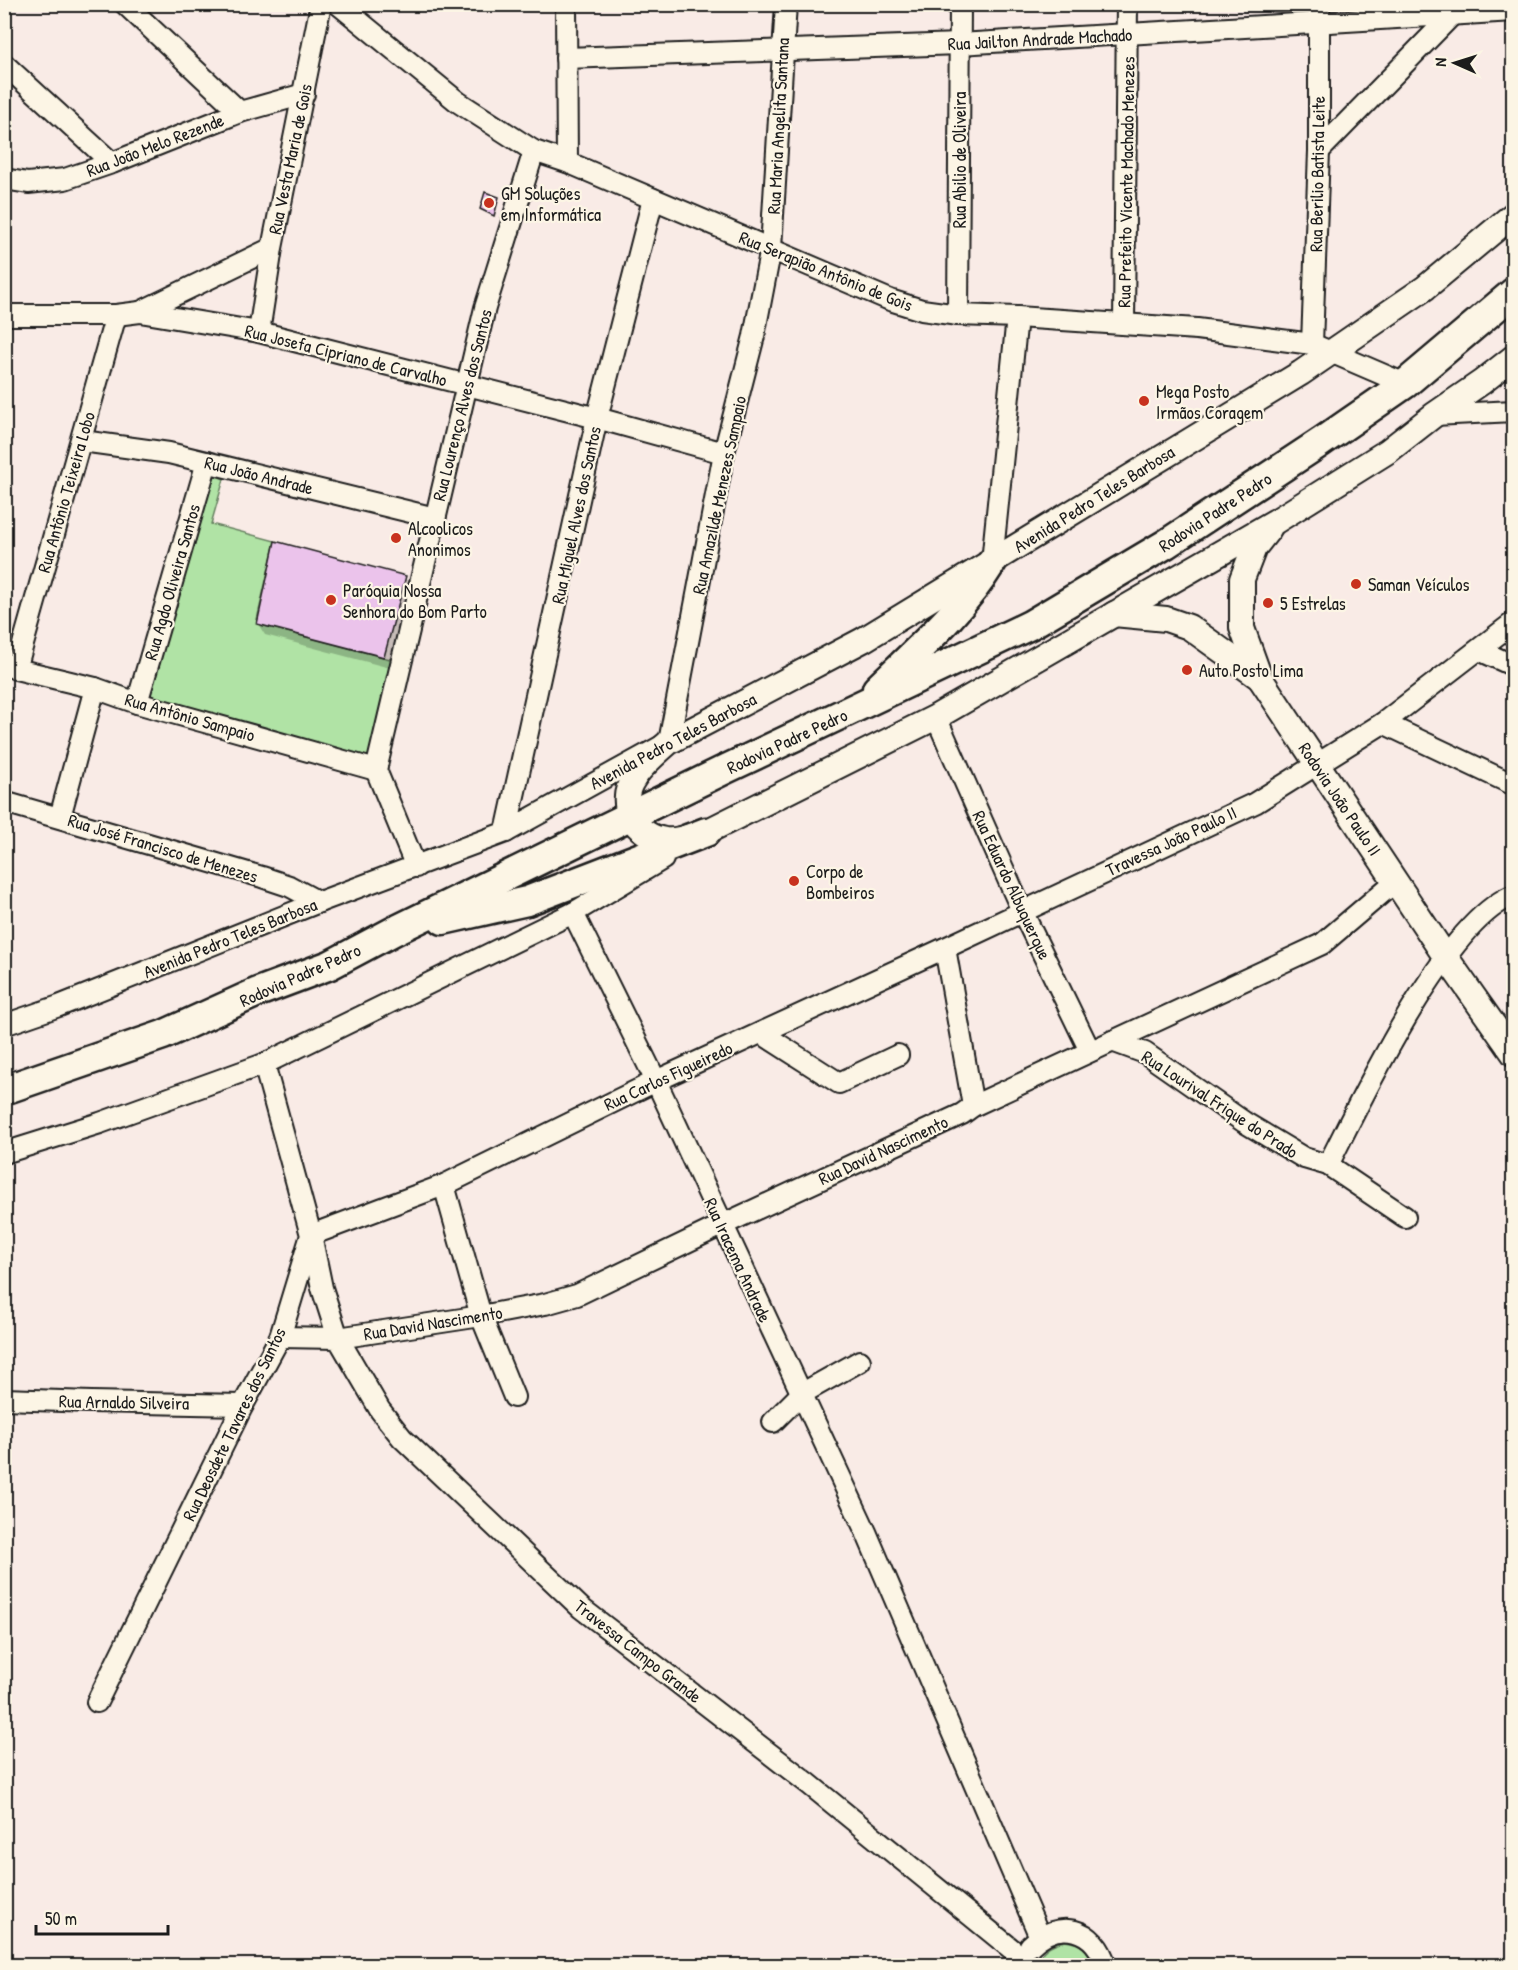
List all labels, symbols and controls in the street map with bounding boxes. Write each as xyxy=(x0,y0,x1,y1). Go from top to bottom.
street label: Rua Jailton Andrade Machado xyxy=(947,22,1133,56)
north arrow xyxy=(1425,33,1485,93)
street label: Rua Maria Angelita Santana xyxy=(761,37,795,215)
street label: Rua Prefeito Vicente Machado Menezes xyxy=(1111,56,1141,308)
text: N xyxy=(1429,57,1451,67)
street label: Rua Vesta Maria de Gois xyxy=(262,81,318,237)
street label: Rua Abilio de Oliveira xyxy=(947,92,972,228)
street label: Rua Berilio Batista Leite xyxy=(1303,96,1331,252)
street label: Rua João Melo Rezende xyxy=(83,107,227,183)
place label: GM Soluções em Informática xyxy=(501,181,601,227)
marker: GM Soluções em Informática xyxy=(482,196,496,210)
street label: Rua Serapião Antônio de Gois xyxy=(735,225,917,317)
street label: Rua Lourenço Alves dos Santos xyxy=(426,307,498,503)
street label: Rua Josefa Cipriano de Carvalho xyxy=(242,318,450,392)
place label: Mega Posto Irmãos Coragem xyxy=(1156,379,1263,425)
street label: Rua Amazilde Menezes Sampaio xyxy=(686,394,752,596)
marker: Mega Posto Irmãos Coragem xyxy=(1137,394,1151,408)
street label: Rua Antônio Teixeira Lobo xyxy=(31,409,101,575)
street label: Rua Miguel Alves dos Santos xyxy=(545,424,607,606)
street label: Avenida Pedro Teles Barbosa xyxy=(1009,439,1179,559)
street label: Rua João Andrade xyxy=(202,449,316,501)
street label: Rodovia Padre Pedro xyxy=(1154,466,1276,558)
street label: Rua Agdo Oliveira Santos xyxy=(138,501,206,663)
place label: Alcoolicos Anonimos xyxy=(408,516,473,562)
marker: Alcoolicos Anonimos xyxy=(389,531,403,545)
place label: Saman Veículos xyxy=(1368,572,1469,597)
marker: Saman Veículos xyxy=(1349,577,1363,591)
place label: Paróquia Nossa Senhora do Bom Parto xyxy=(343,578,487,624)
place label: 5 Estrelas xyxy=(1280,591,1346,616)
marker: Paróquia Nossa Senhora do Bom Parto xyxy=(324,593,338,607)
marker: 5 Estrelas xyxy=(1261,596,1275,610)
place label: Auto Posto Lima xyxy=(1199,658,1303,683)
marker: Auto Posto Lima xyxy=(1180,663,1194,677)
street label: Rua Antônio Sampaio xyxy=(122,687,258,747)
street label: Avenida Pedro Teles Barbosa xyxy=(585,687,761,795)
street label: Rodovia Padre Pedro xyxy=(723,702,851,780)
street label: Rodovia João Paulo II xyxy=(1293,737,1387,861)
street label: Travessa João Paulo II xyxy=(1101,800,1241,882)
street label: Rua Eduardo Albuquerque xyxy=(967,806,1057,964)
street label: Rua José Francisco de Menezes xyxy=(65,807,261,889)
place label: Corpo de Bombeiros xyxy=(806,859,874,905)
marker: Corpo de Bombeiros xyxy=(787,874,801,888)
street label: Avenida Pedro Teles Barbosa xyxy=(140,892,320,984)
street label: Rodovia Padre Pedro xyxy=(235,937,365,1013)
street label: Rua Carlos Figueiredo xyxy=(600,1035,736,1117)
street label: Rua Lourival Frique do Prado xyxy=(1137,1044,1303,1164)
street label: Rua David Nascimento xyxy=(814,1109,952,1191)
street label: Rua Iracema Andrade xyxy=(698,1194,778,1326)
street label: Rua David Nascimento xyxy=(362,1300,504,1346)
street label: Rua Deosdete Tavares dos Santos xyxy=(176,1323,292,1525)
street label: Rua Arnaldo Silveira xyxy=(59,1388,189,1416)
street label: Travessa Campo Grande xyxy=(569,1593,707,1709)
scale bar xyxy=(36,1898,168,1936)
text: 50 m xyxy=(45,1906,77,1931)

